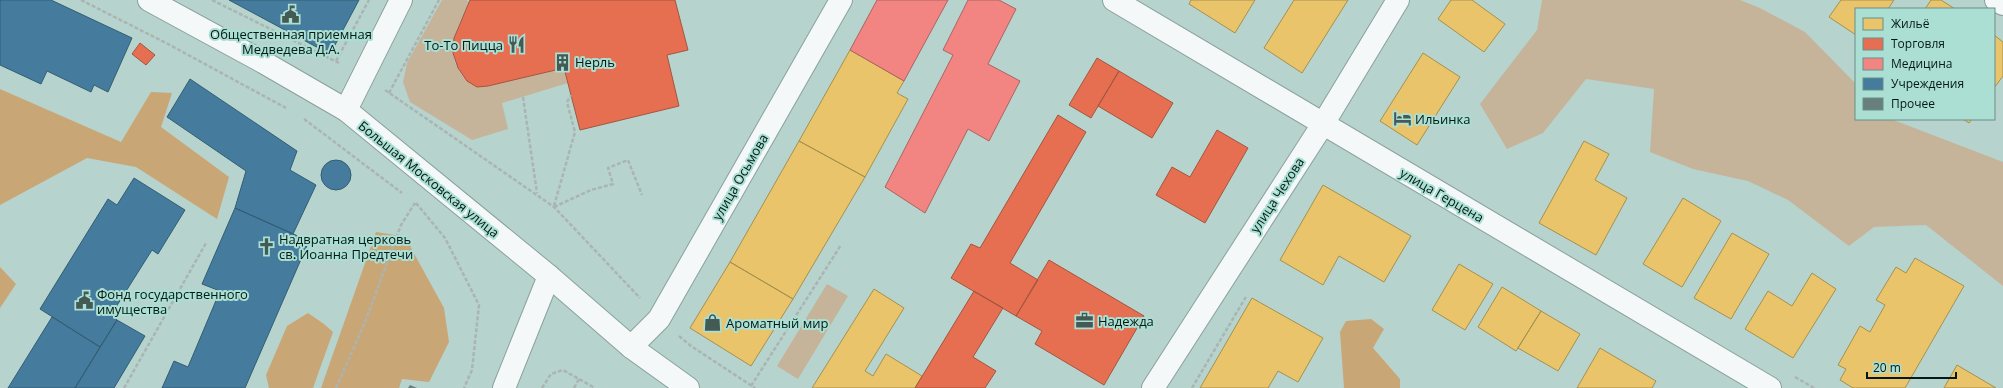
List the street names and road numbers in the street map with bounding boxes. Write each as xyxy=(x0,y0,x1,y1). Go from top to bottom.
street label: Большая Московская улица xyxy=(355,117,503,241)
street label: улица Осьмова xyxy=(708,130,772,224)
street label: улица Чехова xyxy=(1246,154,1308,236)
street label: улица Герцена xyxy=(1397,164,1487,226)

